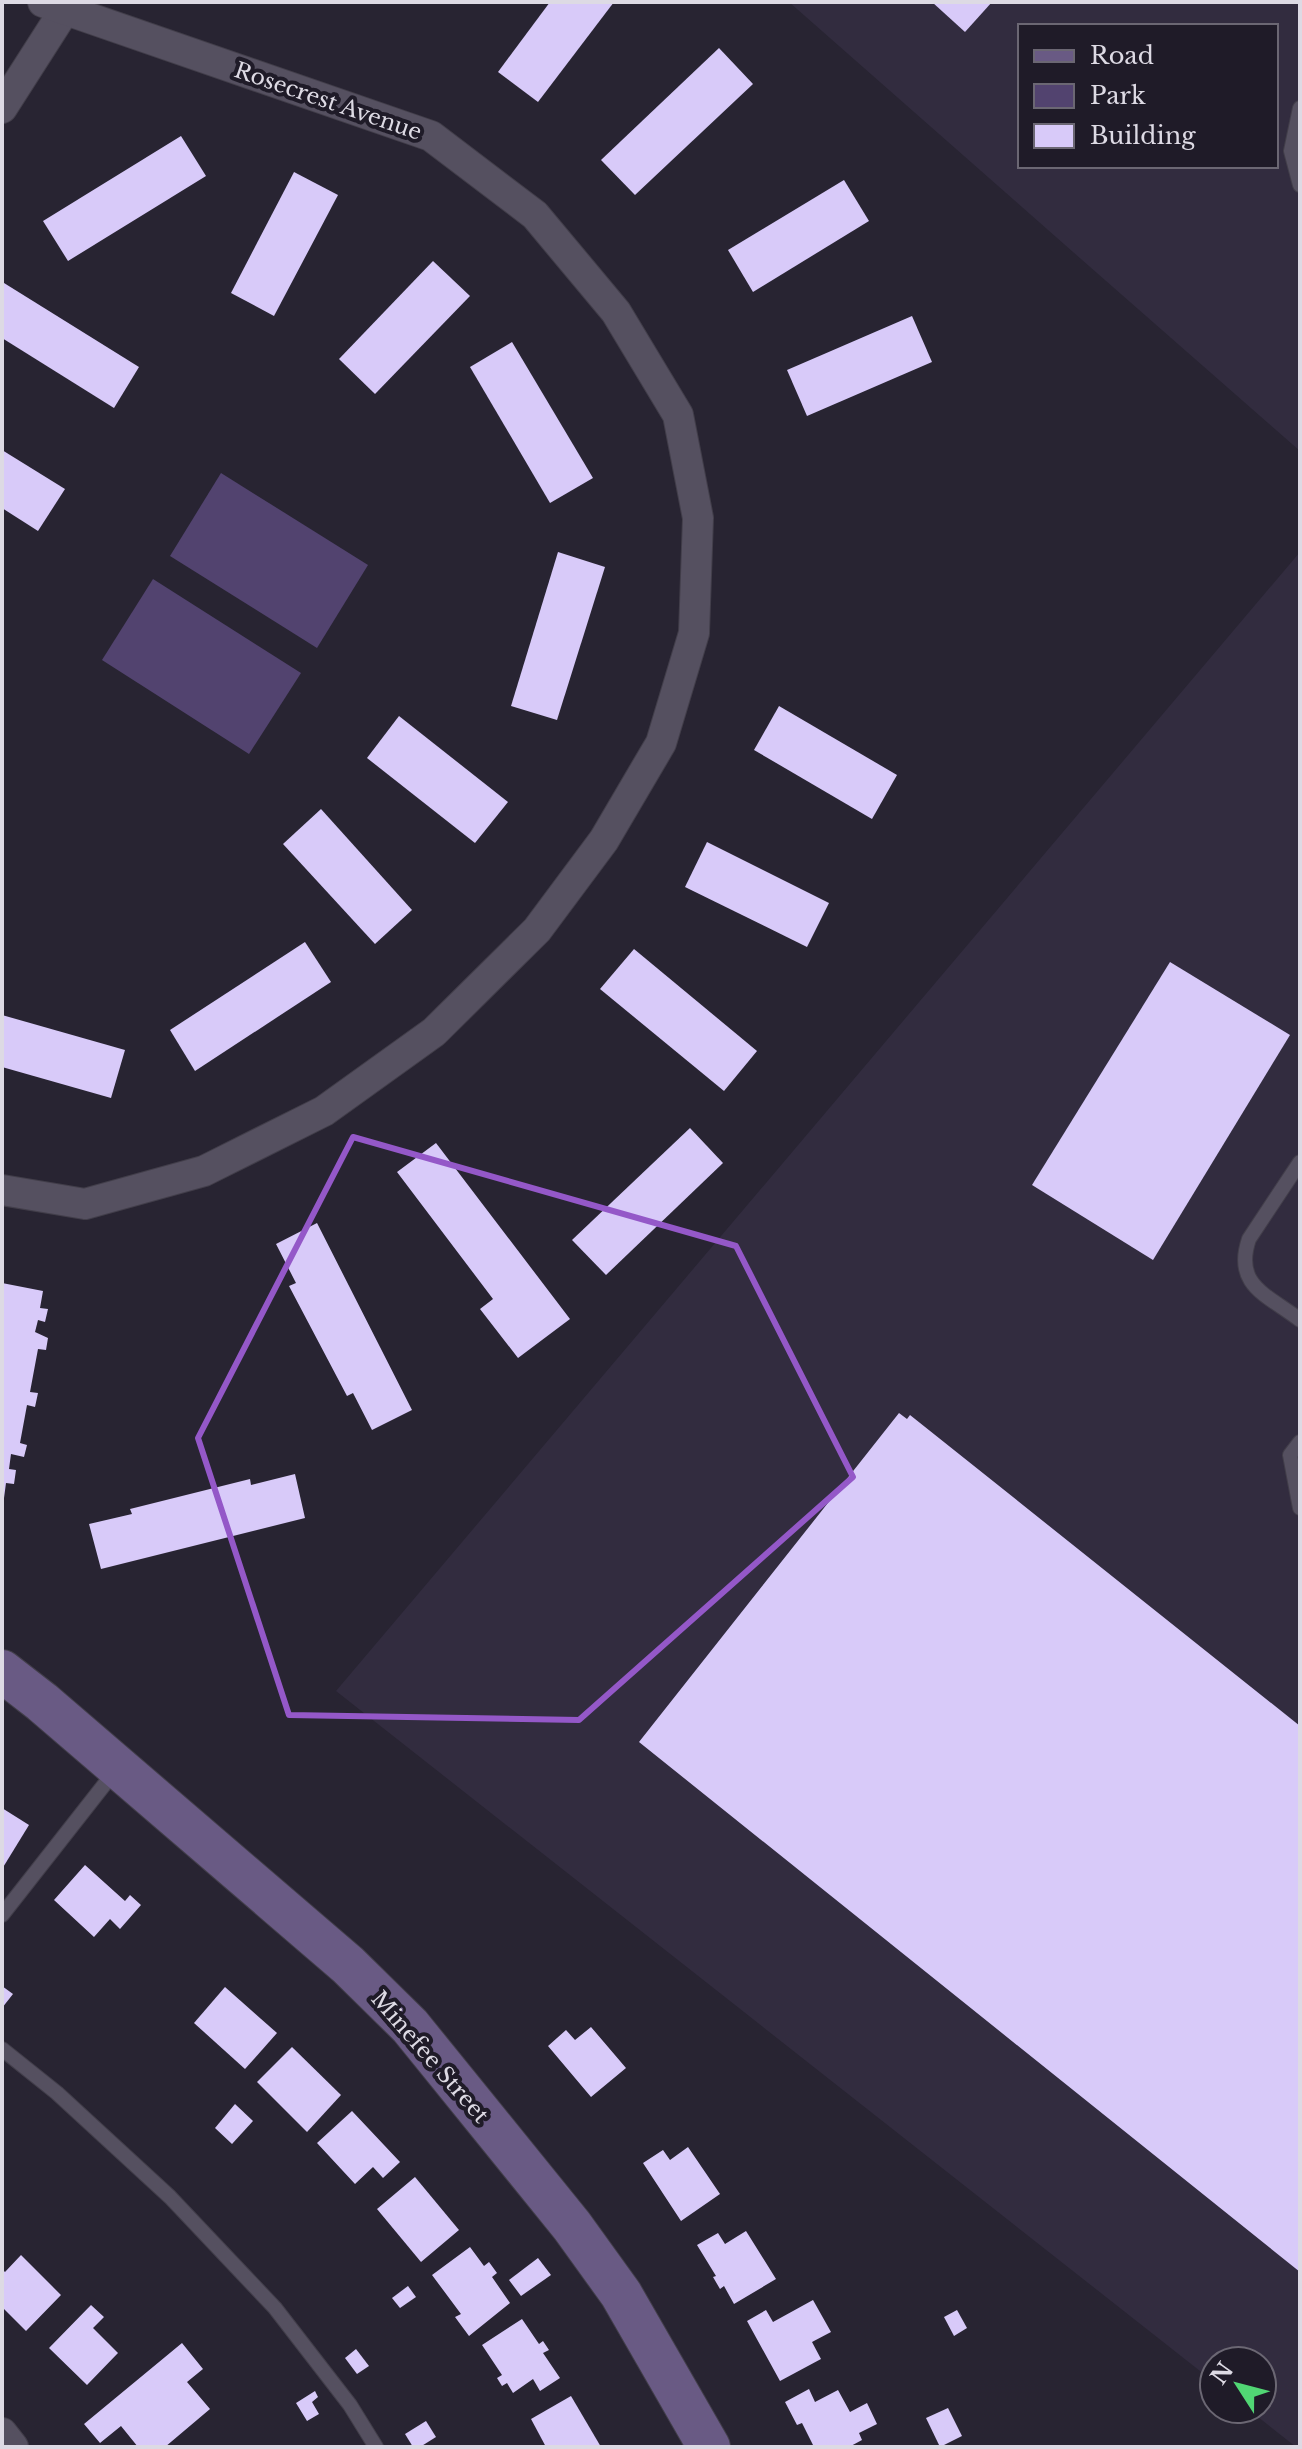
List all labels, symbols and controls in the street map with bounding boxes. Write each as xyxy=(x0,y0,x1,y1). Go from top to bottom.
legend xyxy=(1018,24,1278,168)
text: Road xyxy=(1090,41,1154,70)
street label: Rosecrest Avenue xyxy=(231,56,425,146)
text: Park xyxy=(1090,81,1146,110)
text: Building xyxy=(1090,121,1196,150)
street label: Minefee Street xyxy=(365,1986,495,2129)
north arrow xyxy=(1198,2345,1278,2425)
text: N xyxy=(1205,2357,1239,2390)

